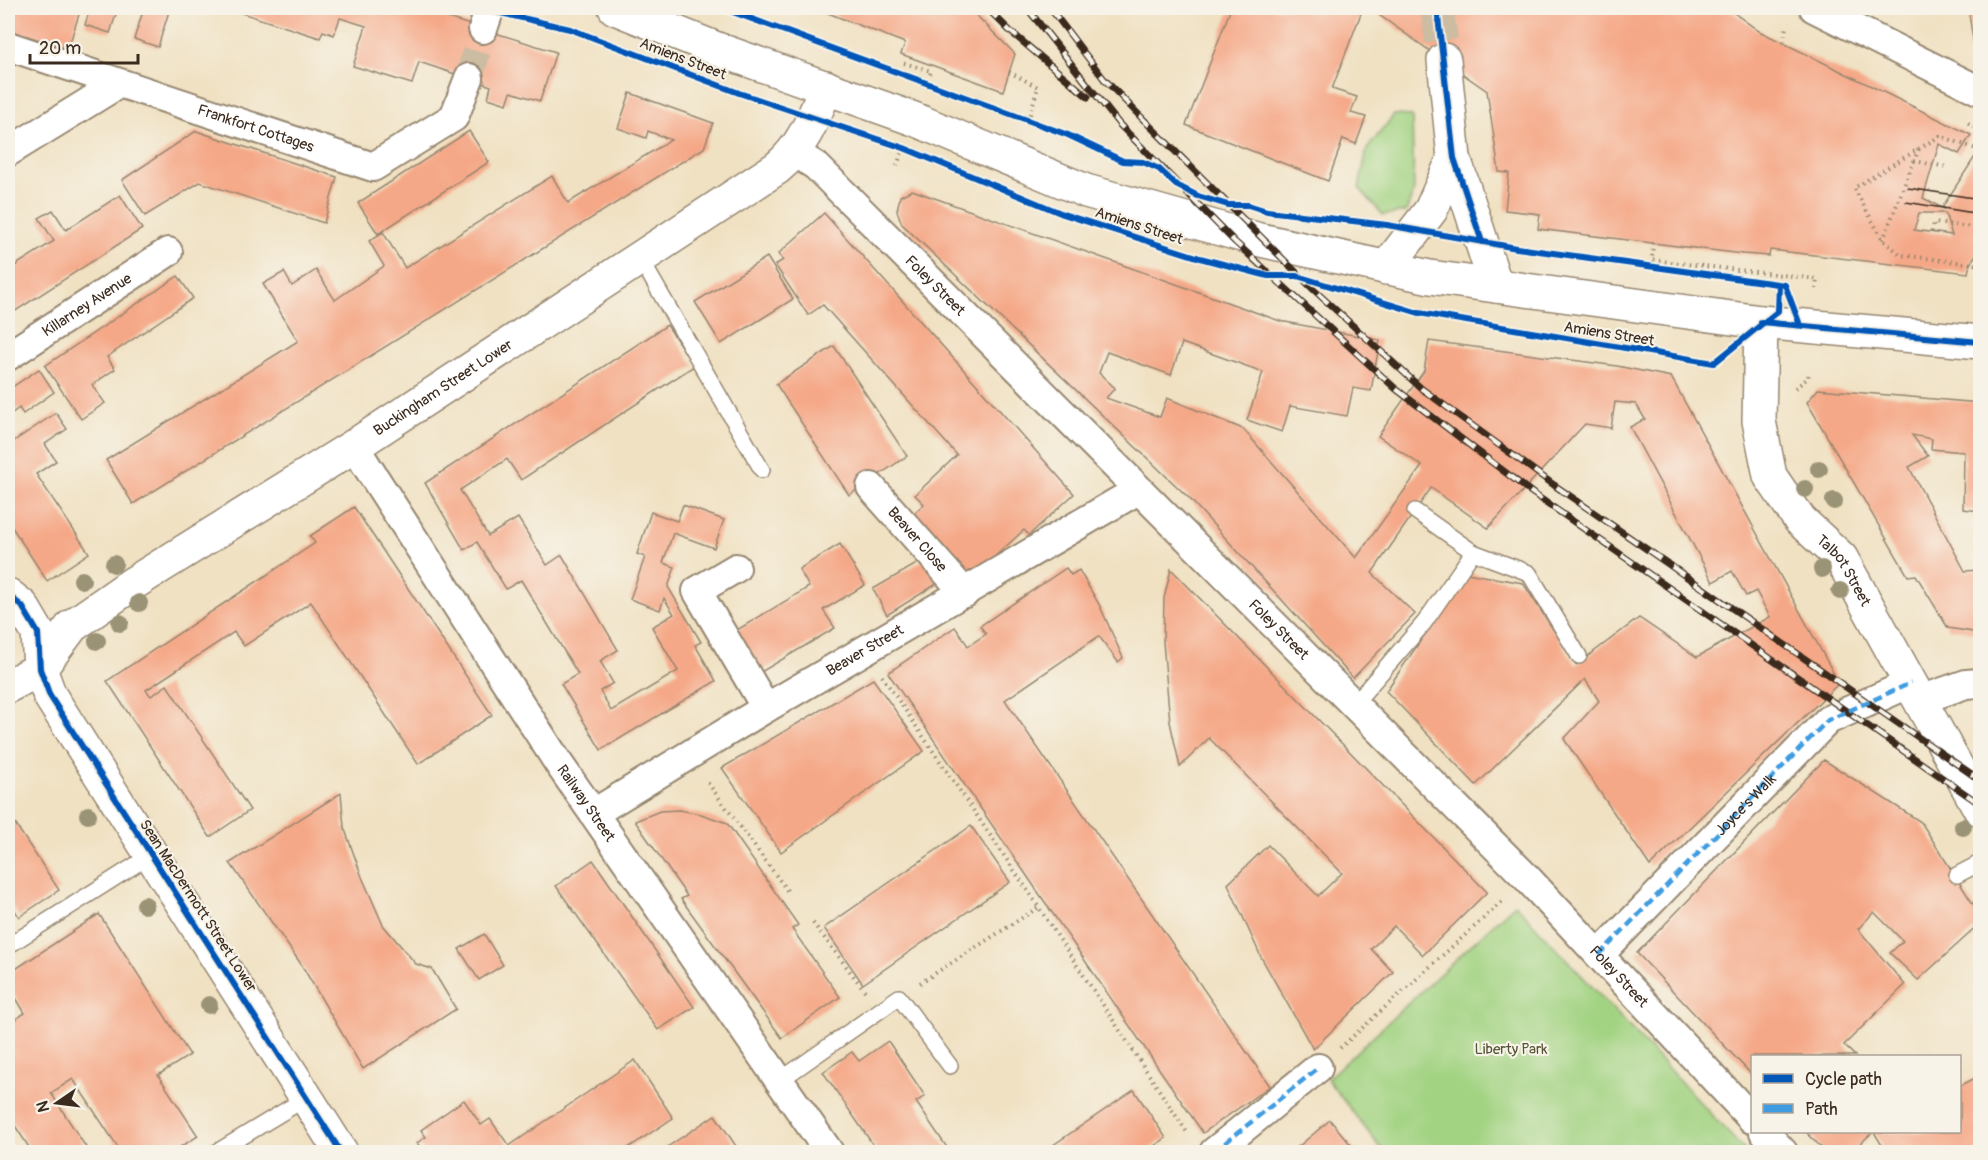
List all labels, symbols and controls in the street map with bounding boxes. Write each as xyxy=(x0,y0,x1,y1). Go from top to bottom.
scale bar xyxy=(30,27,138,65)
street label: Amiens Street xyxy=(637,34,730,85)
text: 20 m xyxy=(39,37,81,60)
street label: Frankfort Cottages xyxy=(195,100,317,156)
street label: Amiens Street xyxy=(1093,203,1186,249)
street label: Foley Street xyxy=(901,251,970,320)
street label: Killarney Avenue xyxy=(38,268,136,341)
street label: Amiens Street xyxy=(1562,317,1657,351)
street label: Buckingham Street Lower xyxy=(370,335,517,440)
street label: Beaver Close xyxy=(884,503,952,576)
street label: Talbot Street xyxy=(1813,531,1876,610)
street label: Foley Street xyxy=(1245,595,1314,664)
street label: Beaver Street xyxy=(823,620,908,680)
street label: Railway Street xyxy=(553,761,620,846)
street label: Joyce's Walk xyxy=(1711,769,1781,840)
street label: Sean MacDermott Street Lower xyxy=(135,816,261,996)
street label: Foley Street xyxy=(1585,942,1653,1012)
park label: Liberty Park xyxy=(1474,1040,1548,1059)
legend xyxy=(1751,1055,1961,1133)
text: Cycle path xyxy=(1805,1068,1882,1091)
north arrow xyxy=(27,1073,87,1133)
text: Path xyxy=(1805,1098,1838,1121)
text: N xyxy=(32,1099,54,1114)

